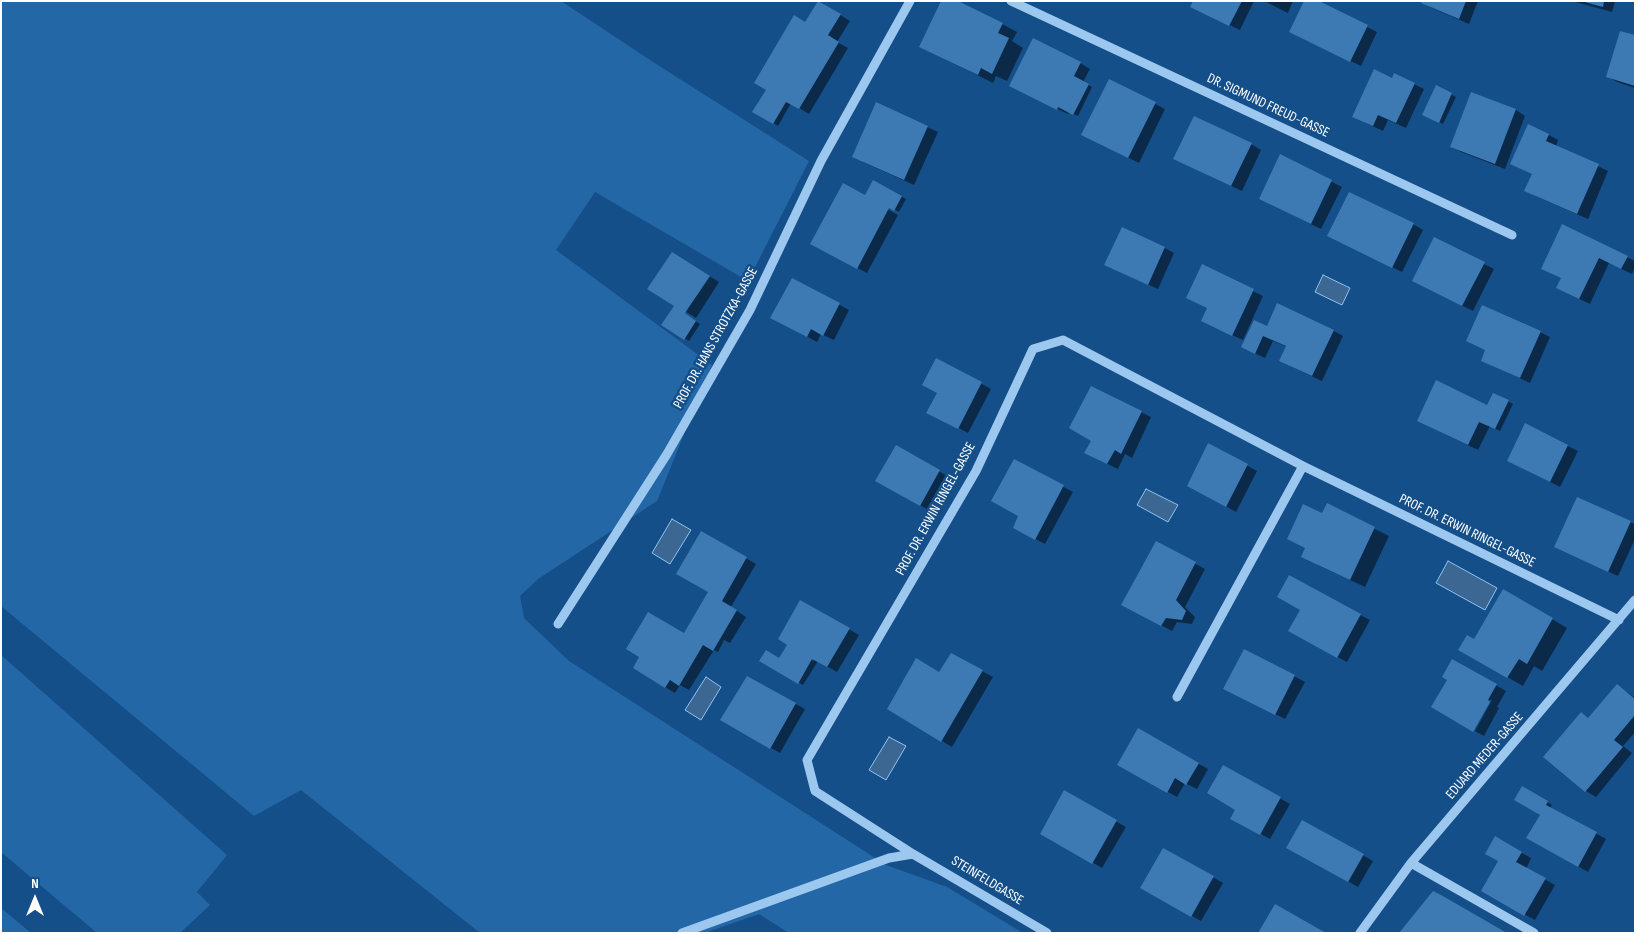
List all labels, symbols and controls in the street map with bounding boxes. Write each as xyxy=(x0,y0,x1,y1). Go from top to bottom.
street label: DR. SIGMUND FREUD-GASSE xyxy=(1204,70,1332,142)
street label: PROF. DR. HANS STROTZKA-GASSE xyxy=(670,264,762,412)
street label: PROF. DR. ERWIN RINGEL-GASSE xyxy=(892,440,980,578)
street label: PROF. DR. ERWIN RINGEL-GASSE xyxy=(1396,491,1538,571)
street label: EDUARD MEDER-GASSE xyxy=(1443,709,1527,803)
street label: STEINFELDGASSE xyxy=(948,853,1026,909)
north arrow xyxy=(10,874,60,924)
text: N xyxy=(31,875,39,892)

